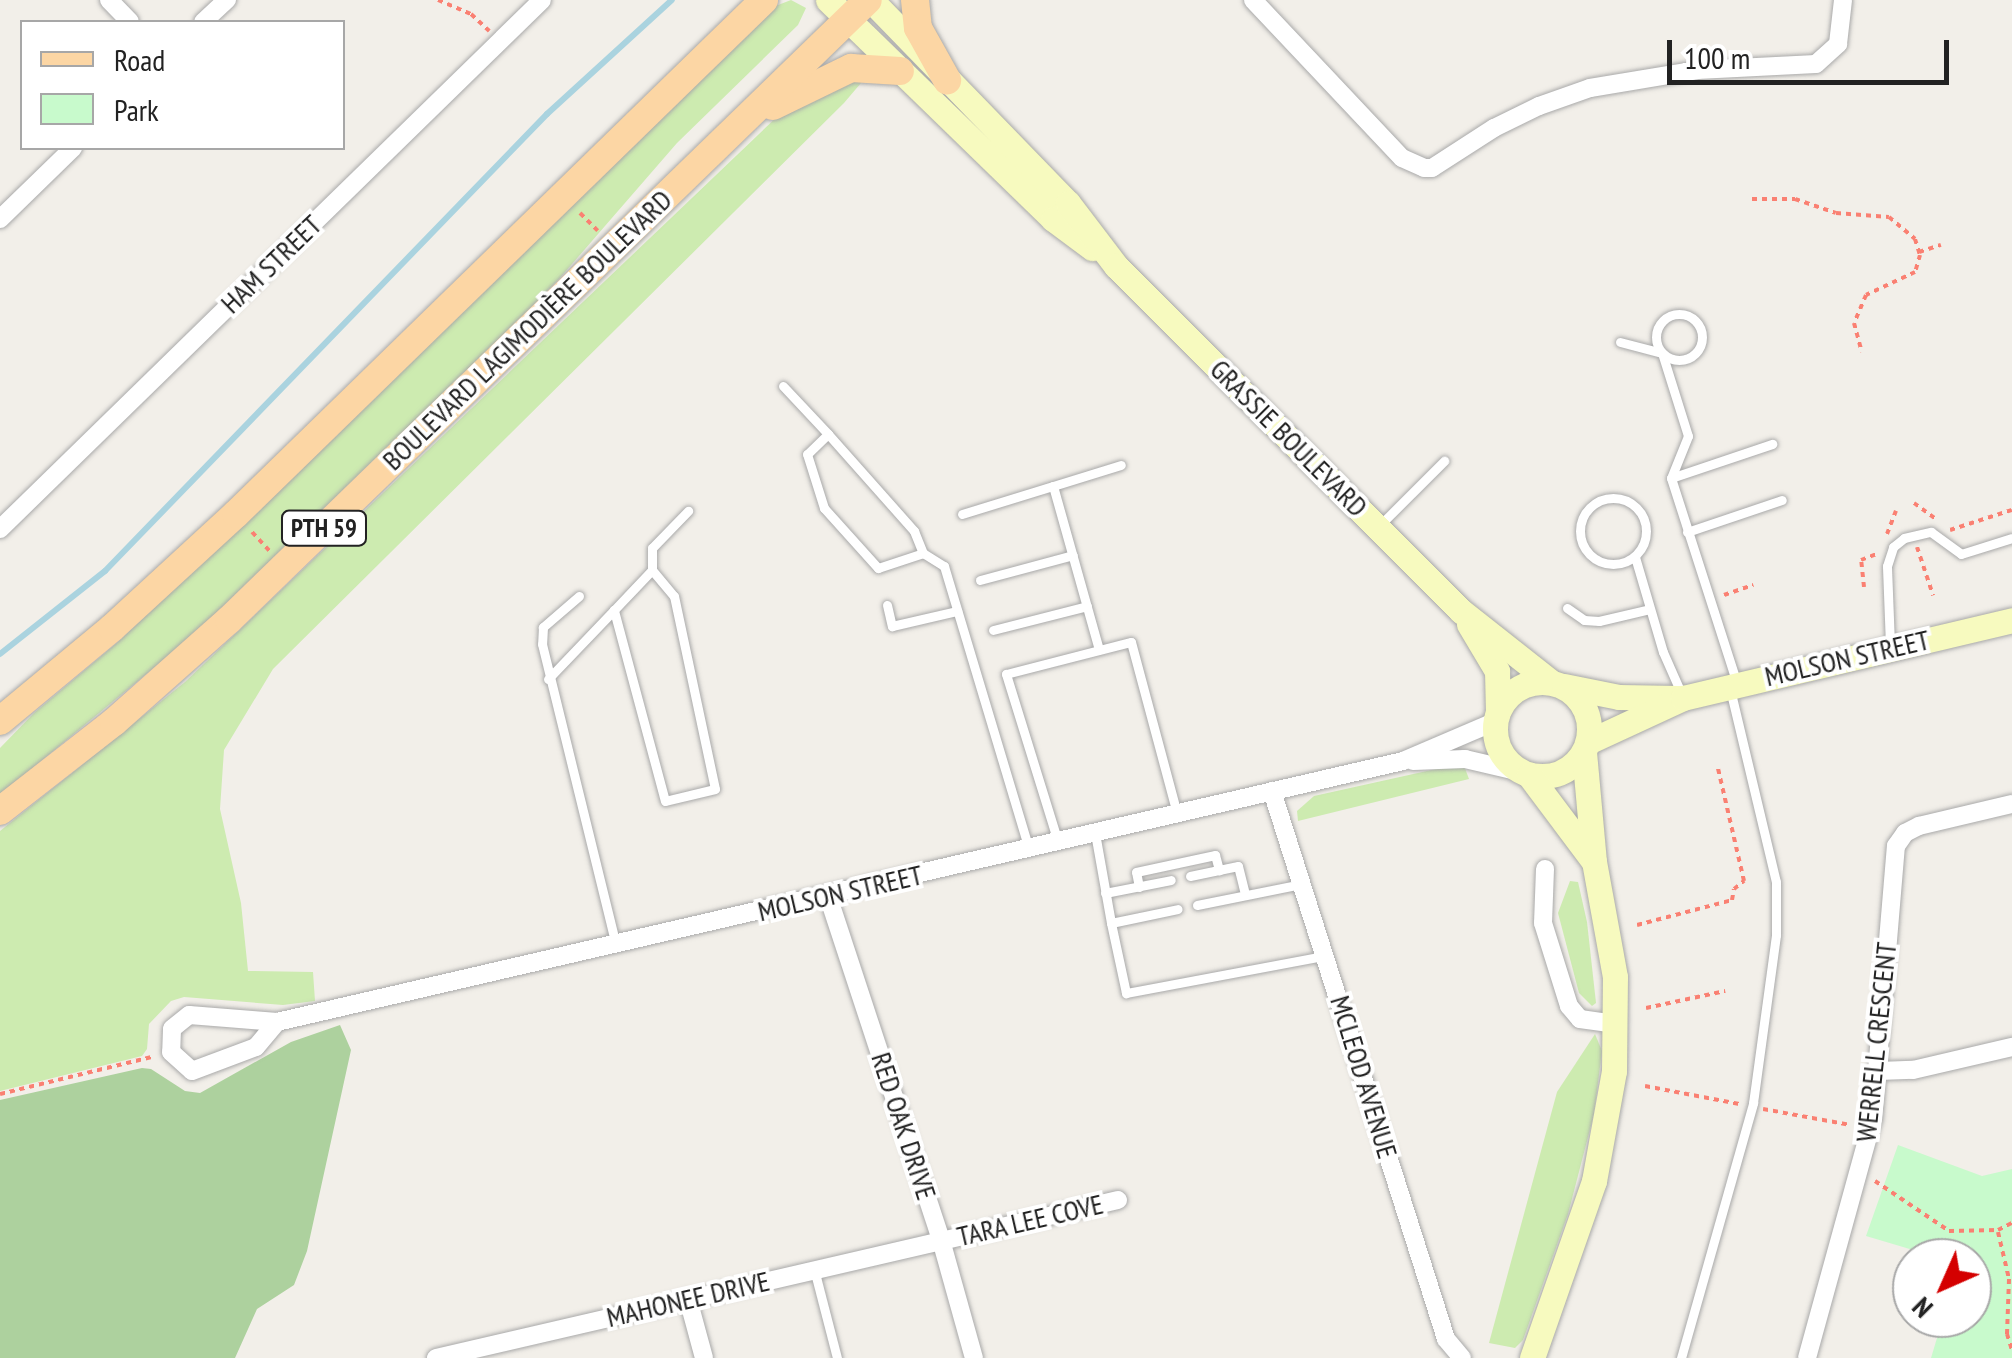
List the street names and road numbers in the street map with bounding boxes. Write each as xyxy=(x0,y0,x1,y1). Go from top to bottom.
street label: BOULEVARD LAGIMODIÈRE BOULEVARD xyxy=(376,183,678,477)
street label: HAM STREET xyxy=(214,208,328,320)
street label: GRASSIE BOULEVARD xyxy=(1203,352,1375,524)
road number: PTH 59 xyxy=(279,508,369,548)
street label: MOLSON STREET xyxy=(1762,623,1932,693)
street label: MOLSON STREET xyxy=(755,858,925,928)
street label: WERRELL CRESCENT xyxy=(1849,940,1903,1144)
street label: MCLEOD AVENUE xyxy=(1323,991,1405,1163)
street label: RED OAK DRIVE xyxy=(864,1048,944,1204)
street label: TARA LEE COVE xyxy=(953,1187,1107,1253)
street label: MAHONEE DRIVE xyxy=(603,1264,773,1334)

